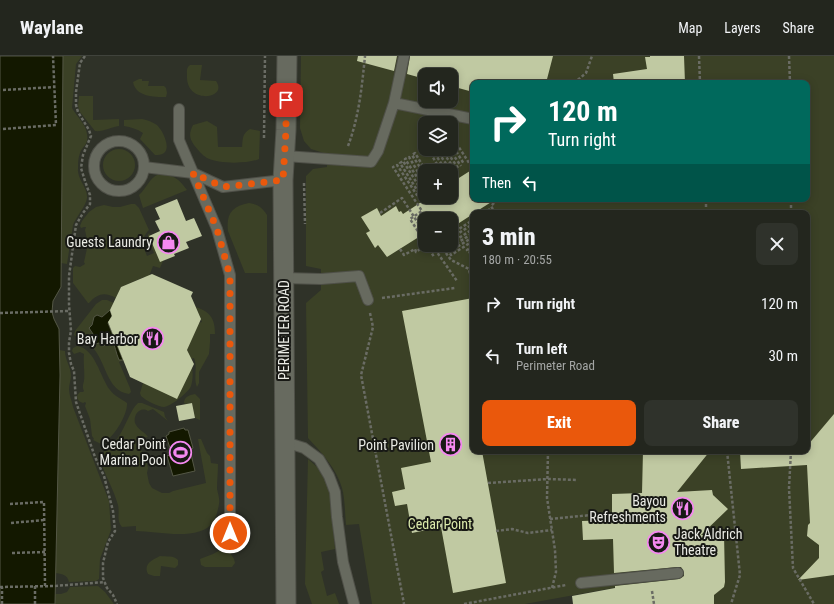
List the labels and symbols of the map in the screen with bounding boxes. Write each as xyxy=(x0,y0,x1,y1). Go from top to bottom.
pin xyxy=(269,83,303,117)
shop icon: Guests Laundry xyxy=(155,229,181,255)
place label: Guests Laundry xyxy=(66,234,152,250)
street label: PERIMETER ROAD xyxy=(276,280,292,380)
restaurant icon: Bay Harbor xyxy=(140,326,166,352)
place label: Bay Harbor xyxy=(77,331,138,347)
building icon: Point Pavilion xyxy=(437,432,463,458)
place label: Cedar Point Marina Pool xyxy=(100,436,166,468)
place label: Point Pavilion xyxy=(358,437,434,453)
sports icon: Cedar Point Marina Pool xyxy=(168,439,194,465)
place label: Bayou Refreshments xyxy=(589,493,666,525)
restaurant icon: Bayou Refreshments xyxy=(669,496,695,522)
position arrow xyxy=(209,512,251,554)
park label: Cedar Point xyxy=(408,516,472,532)
place label: Jack Aldrich Theatre xyxy=(674,526,742,558)
theatre icon: Jack Aldrich Theatre xyxy=(646,529,672,555)

